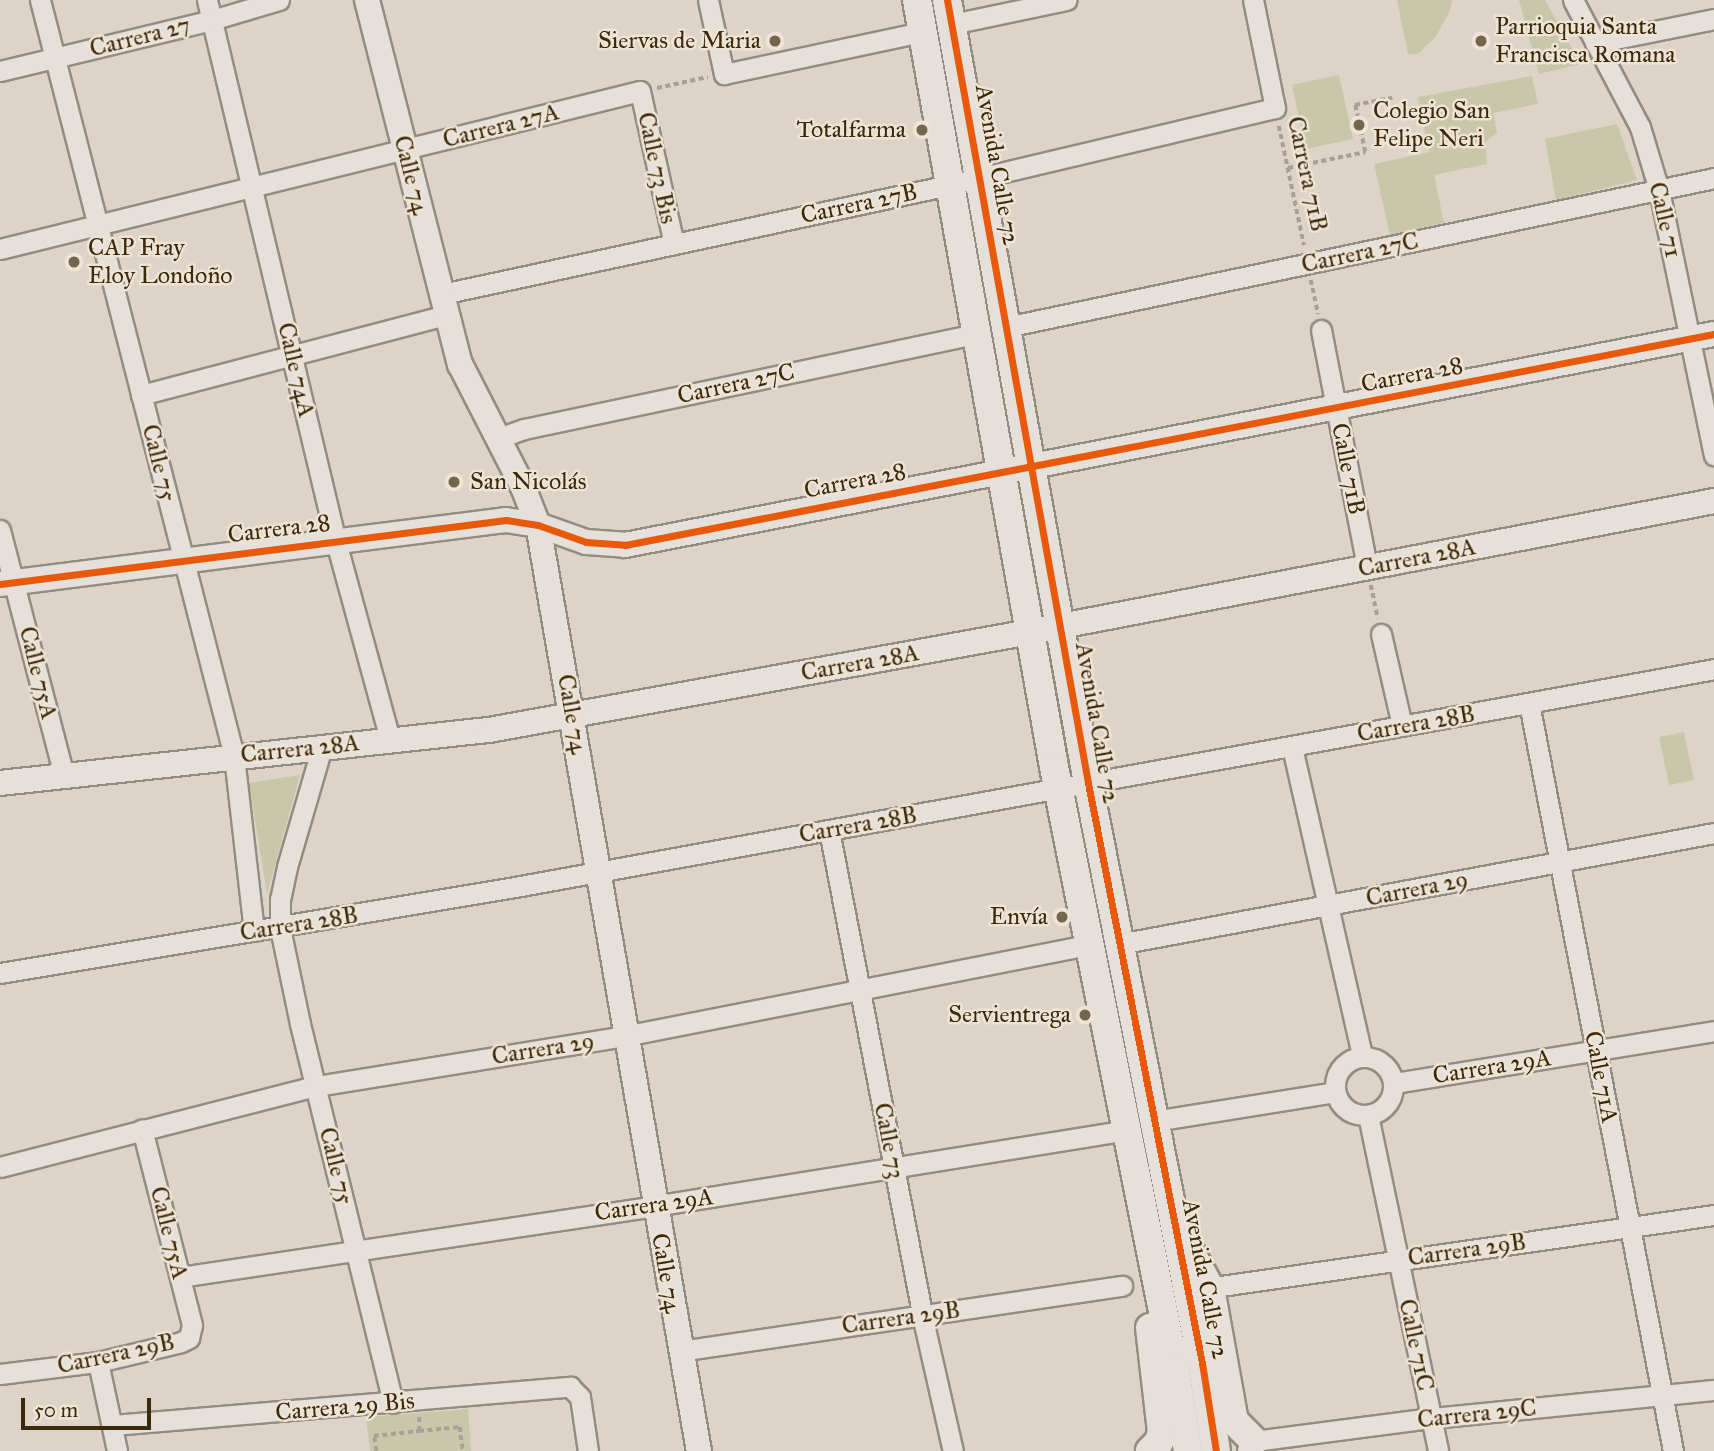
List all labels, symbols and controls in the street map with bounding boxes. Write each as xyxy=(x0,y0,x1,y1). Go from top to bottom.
street label: Carrera 27 xyxy=(87,11,193,63)
place label: Parrioquia Santa Francisca Romana xyxy=(1495,13,1675,69)
place label: Siervas de Maria xyxy=(598,27,761,55)
marker: Siervas de Maria xyxy=(767,33,783,49)
marker: Parrioquia Santa Francisca Romana xyxy=(1473,33,1489,49)
street label: Avenida Calle 72 xyxy=(969,82,1025,248)
place label: Colegio San Felipe Neri xyxy=(1373,97,1490,153)
street label: Carrera 27A xyxy=(440,98,562,154)
street label: Calle 73 Bis xyxy=(631,110,683,226)
street label: Carrera 71B xyxy=(1281,114,1333,234)
place label: Totalfarma xyxy=(797,116,906,144)
marker: Colegio San Felipe Neri xyxy=(1351,117,1367,133)
marker: Totalfarma xyxy=(912,120,932,140)
street label: Calle 74 xyxy=(387,133,435,217)
street label: Carrera 27B xyxy=(798,178,920,230)
street label: Calle 71 xyxy=(1642,179,1688,261)
street label: Carrera 27C xyxy=(1299,227,1421,279)
place label: CAP Fray Eloy Londoño xyxy=(88,234,233,290)
marker: CAP Fray Eloy Londoño xyxy=(66,254,82,270)
street label: Calle 74A xyxy=(271,320,321,420)
street label: Carrera 28 xyxy=(1359,351,1465,399)
street label: Carrera 27C xyxy=(675,358,797,410)
street label: Calle 75 xyxy=(136,421,182,505)
street label: Calle 71B xyxy=(1325,421,1371,517)
street label: Carrera 28 xyxy=(802,457,908,505)
place label: San Nicolás xyxy=(470,468,587,496)
marker: San Nicolás xyxy=(444,472,464,492)
street label: Carrera 28 xyxy=(226,508,332,550)
street label: Carrera 28A xyxy=(1356,532,1478,584)
street label: Calle 75A xyxy=(13,624,63,722)
street label: Carrera 28A xyxy=(799,638,921,688)
street label: Avenida Calle 72 xyxy=(1069,640,1125,806)
street label: Calle 74 xyxy=(551,672,593,756)
street label: Carrera 28B xyxy=(1355,699,1477,749)
street label: Carrera 28A xyxy=(239,728,361,770)
street label: Carrera 28B xyxy=(797,800,919,850)
street label: Carrera 29 xyxy=(1364,865,1470,913)
street label: Carrera 28B xyxy=(238,900,360,948)
place label: Envía xyxy=(990,903,1048,931)
marker: Envía xyxy=(1054,909,1070,925)
place label: Servientrega xyxy=(948,1001,1071,1029)
marker: Servientrega xyxy=(1077,1007,1093,1023)
street label: Carrera 29 xyxy=(490,1027,596,1071)
street label: Calle 71A xyxy=(1578,1029,1624,1125)
street label: Carrera 29A xyxy=(1431,1043,1553,1091)
street label: Calle 73 xyxy=(868,1100,910,1182)
street label: Calle 75 xyxy=(313,1124,359,1208)
street label: Carrera 29A xyxy=(593,1182,715,1228)
street label: Calle 75A xyxy=(144,1184,194,1282)
street label: Avenida Calle 72 xyxy=(1175,1197,1235,1361)
street label: Carrera 29B xyxy=(1406,1227,1528,1273)
street label: Calle 74 xyxy=(645,1231,687,1315)
street label: Carrera 29B xyxy=(840,1295,962,1341)
street label: Calle 71C xyxy=(1392,1296,1440,1394)
street label: Carrera 29B xyxy=(55,1328,177,1380)
scale bar xyxy=(24,1384,154,1428)
street label: Carrera 29 Bis xyxy=(274,1387,416,1427)
street label: Carrera 29C xyxy=(1416,1393,1538,1435)
text: 50 m xyxy=(34,1397,78,1423)

